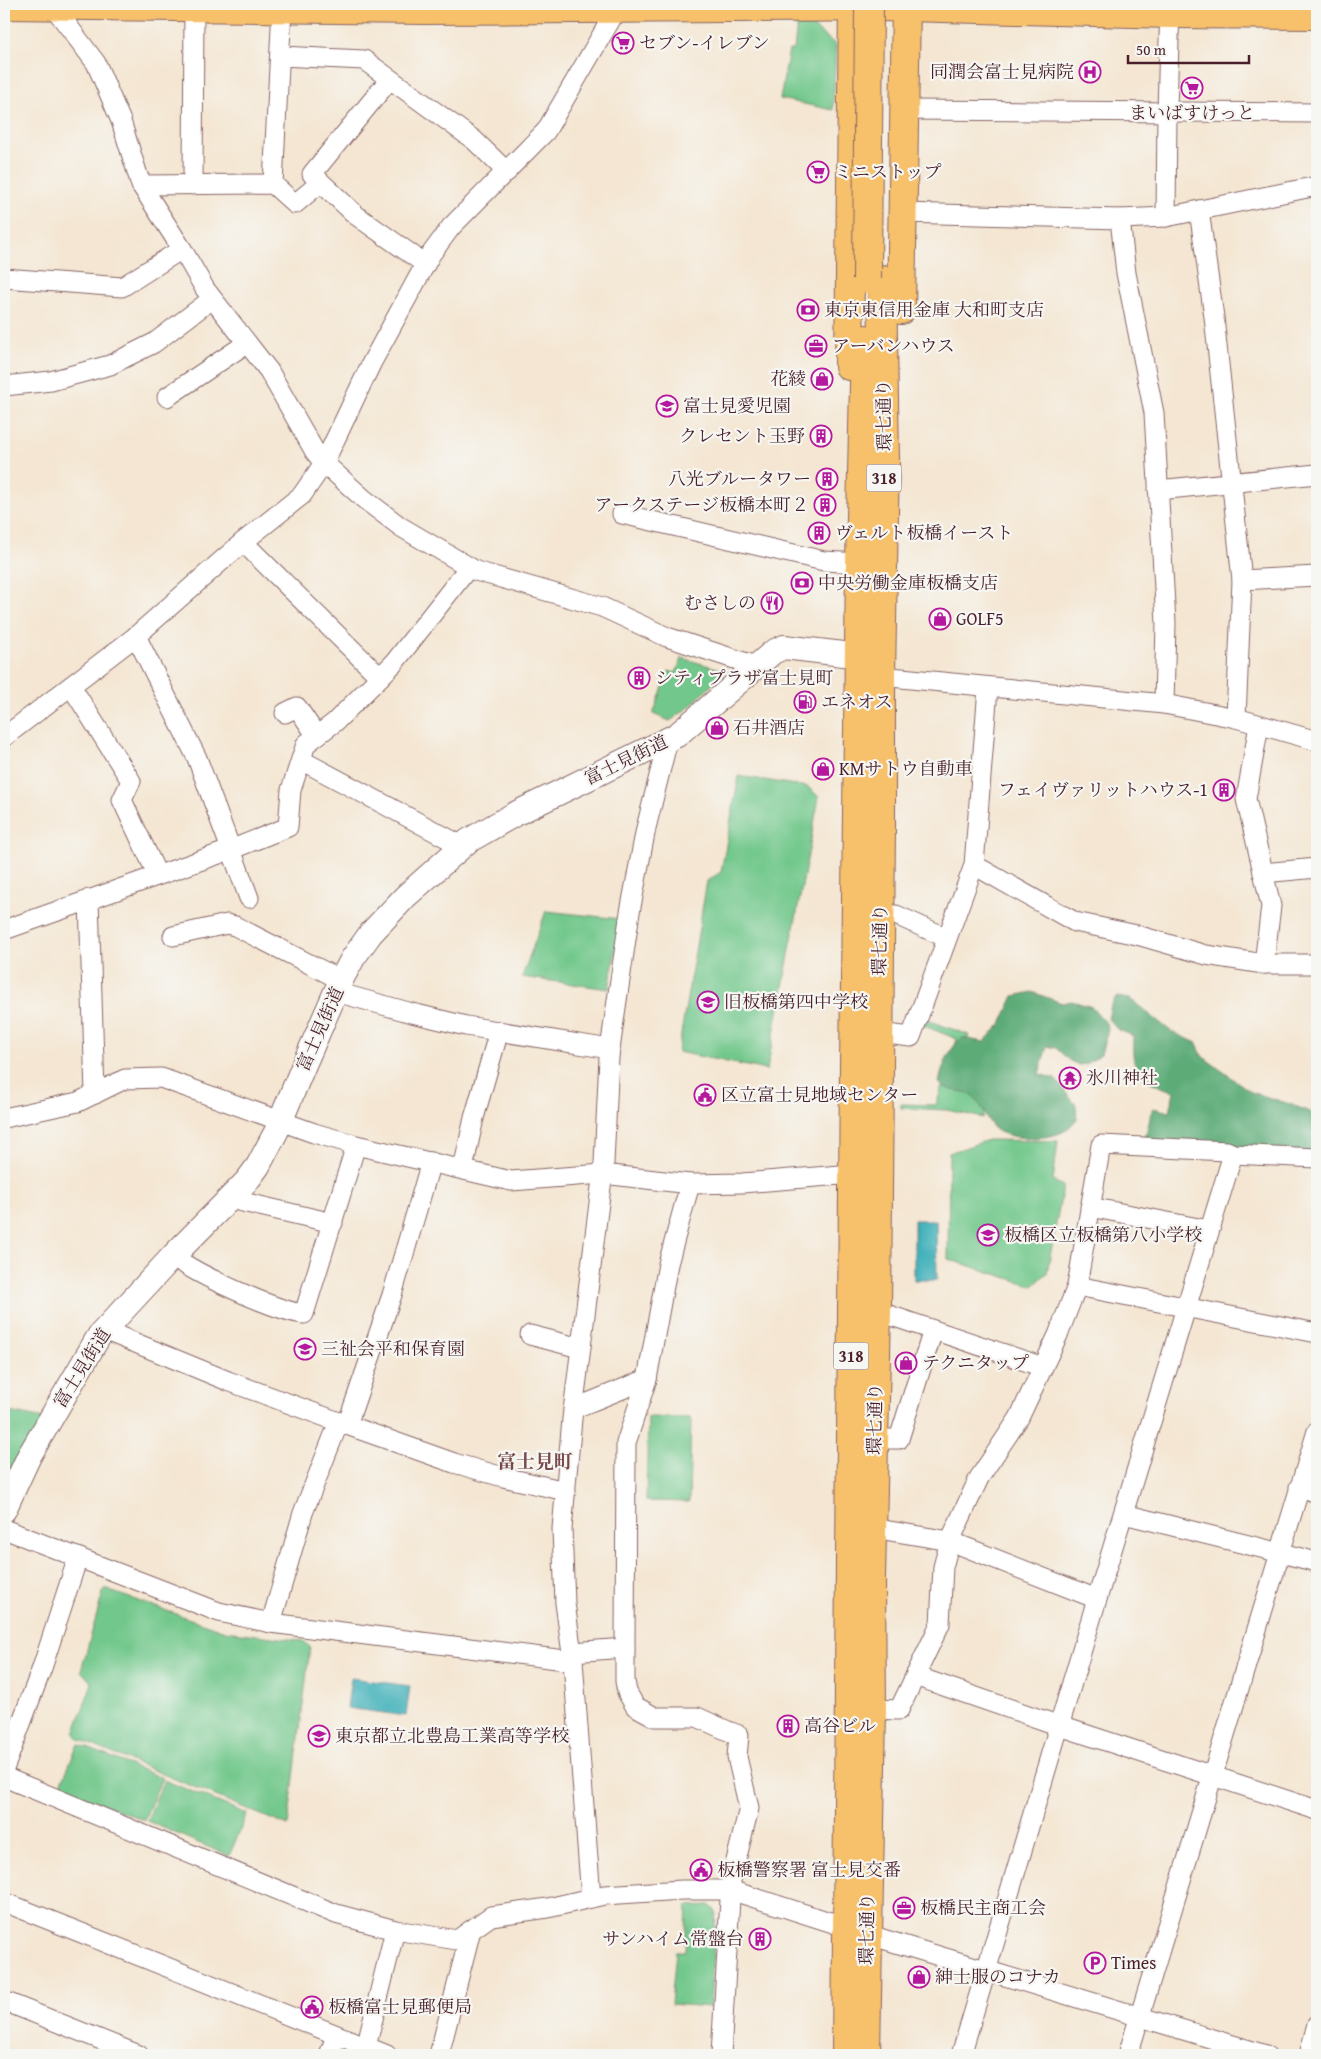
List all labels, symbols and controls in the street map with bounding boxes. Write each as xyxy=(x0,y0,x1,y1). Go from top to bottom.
place label: セブン-イレブン xyxy=(639,29,770,56)
supermarket icon: セブン-イレブン xyxy=(611,31,635,55)
scale bar xyxy=(1128,32,1250,64)
text: 50 m xyxy=(1136,39,1167,60)
place label: 同潤会富士見病院 xyxy=(930,58,1074,85)
hospital icon: 同潤会富士見病院 xyxy=(1078,60,1102,84)
supermarket icon: まいばすけっと xyxy=(1180,76,1204,100)
place label: まいばすけっと xyxy=(1129,99,1255,126)
place label: ミニストップ xyxy=(834,158,941,185)
supermarket icon: ミニストップ xyxy=(806,160,830,184)
place label: 東京東信用金庫 大和町支店 xyxy=(824,296,1044,323)
bank icon: 東京東信用金庫 大和町支店 xyxy=(796,298,820,322)
place label: アーバンハウス xyxy=(832,332,955,359)
office icon: アーバンハウス xyxy=(804,334,828,358)
place label: 花綾 xyxy=(770,365,806,392)
shop icon: 花綾 xyxy=(810,367,834,391)
street label: 環七通り xyxy=(869,379,898,451)
place label: 富士見愛児園 xyxy=(683,392,791,419)
school or university icon: 富士見愛児園 xyxy=(655,394,679,418)
place label: クレセント玉野 xyxy=(679,422,805,449)
building icon: クレセント玉野 xyxy=(809,424,833,448)
road number: 318 xyxy=(866,464,902,492)
place label: 八光ブルータワー xyxy=(668,465,811,492)
building icon: 八光ブルータワー xyxy=(815,467,839,491)
place label: アークステージ板橋本町２ xyxy=(594,491,809,518)
building icon: アークステージ板橋本町２ xyxy=(813,493,837,517)
place label: ヴェルト板橋イースト xyxy=(835,519,1013,546)
building icon: ヴェルト板橋イースト xyxy=(807,521,831,545)
place label: 中央労働金庫板橋支店 xyxy=(818,569,998,596)
bank icon: 中央労働金庫板橋支店 xyxy=(790,571,814,595)
place label: むさしの xyxy=(684,589,756,616)
restaurant icon: むさしの xyxy=(760,591,784,615)
place label: GOLF5 xyxy=(956,605,1004,632)
shop icon: GOLF5 xyxy=(928,607,952,631)
place label: シティプラザ富士見町 xyxy=(655,664,834,691)
building icon: シティプラザ富士見町 xyxy=(627,666,651,690)
place label: エネオス xyxy=(821,688,893,715)
fuel station icon: エネオス xyxy=(793,690,817,714)
place label: 石井酒店 xyxy=(733,714,805,741)
shop icon: 石井酒店 xyxy=(705,716,729,740)
street label: 富士見街道 xyxy=(579,728,672,791)
place label: KMサトウ自動車 xyxy=(839,755,972,782)
shop icon: KMサトウ自動車 xyxy=(811,757,835,781)
place label: フェイヴァリットハウス-1 xyxy=(998,776,1208,803)
building icon: フェイヴァリットハウス-1 xyxy=(1212,778,1236,802)
street label: 環七通り xyxy=(865,904,894,976)
street label: 富士見街道 xyxy=(289,982,350,1075)
place label: 旧板橋第四中学校 xyxy=(724,988,868,1015)
school or university icon: 旧板橋第四中学校 xyxy=(696,990,720,1014)
place label: 氷川神社 xyxy=(1086,1064,1158,1091)
temple icon: 氷川神社 xyxy=(1058,1066,1082,1090)
place label: 区立富士見地域センター xyxy=(721,1081,918,1108)
public building icon: 区立富士見地域センター xyxy=(693,1083,717,1107)
place label: 板橋区立板橋第八小学校 xyxy=(1004,1221,1202,1248)
school or university icon: 板橋区立板橋第八小学校 xyxy=(976,1223,1000,1247)
street label: 富士見街道 xyxy=(46,1322,117,1413)
place label: 三祉会平和保育園 xyxy=(321,1335,465,1362)
school or university icon: 三祉会平和保育園 xyxy=(293,1337,317,1361)
road number: 318 xyxy=(834,1342,868,1370)
place label: テクニタップ xyxy=(922,1349,1029,1376)
shop icon: テクニタップ xyxy=(894,1351,918,1375)
street label: 環七通り xyxy=(860,1383,889,1455)
district label: 富士見町 xyxy=(497,1447,573,1475)
place label: 高谷ビル xyxy=(804,1712,876,1739)
building icon: 高谷ビル xyxy=(776,1714,800,1738)
place label: 東京都立北豊島工業高等学校 xyxy=(335,1722,569,1749)
school or university icon: 東京都立北豊島工業高等学校 xyxy=(307,1724,331,1748)
place label: 板橋警察署 富士見交番 xyxy=(717,1856,901,1883)
public building icon: 板橋警察署 富士見交番 xyxy=(689,1858,713,1882)
street label: 環七通り xyxy=(852,1893,881,1965)
place label: 板橋民主商工会 xyxy=(920,1894,1046,1921)
office icon: 板橋民主商工会 xyxy=(892,1896,916,1920)
place label: サンハイム常盤台 xyxy=(602,1925,744,1952)
building icon: サンハイム常盤台 xyxy=(748,1927,772,1951)
place label: Times xyxy=(1111,1949,1156,1976)
parking icon: Times xyxy=(1083,1951,1107,1975)
place label: 紳士服のコナカ xyxy=(935,1963,1061,1990)
shop icon: 紳士服のコナカ xyxy=(907,1965,931,1989)
place label: 板橋富士見郵便局 xyxy=(328,1993,472,2020)
public building icon: 板橋富士見郵便局 xyxy=(300,1995,324,2019)

